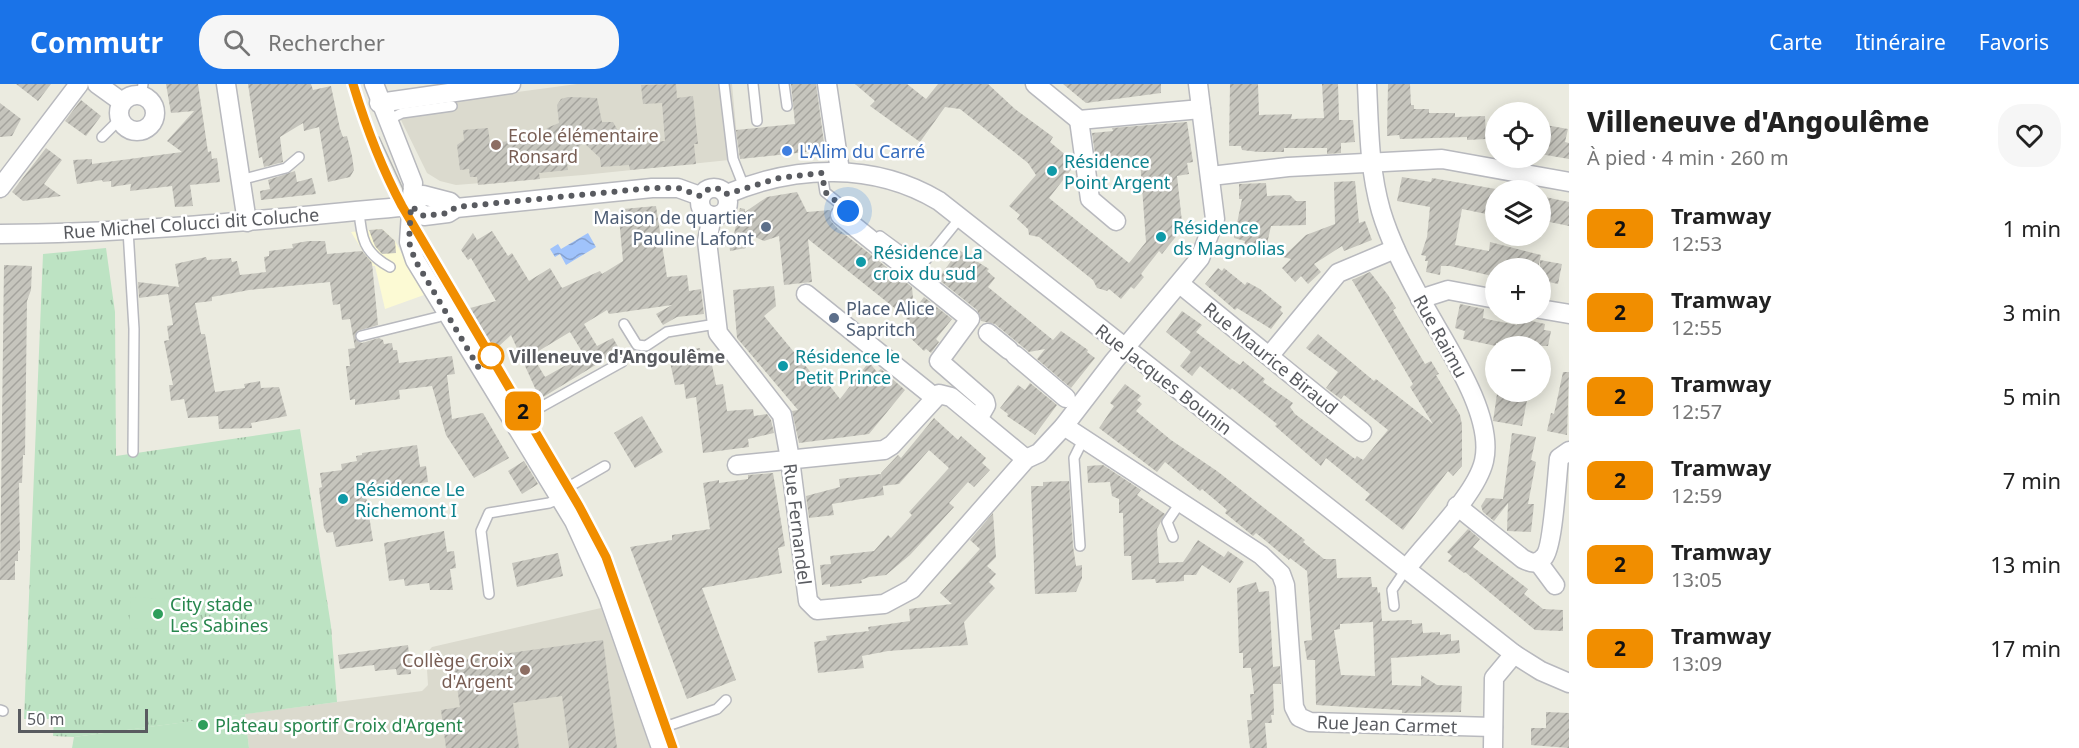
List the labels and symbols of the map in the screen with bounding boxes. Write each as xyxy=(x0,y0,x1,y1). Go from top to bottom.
place label: Ecole élémentaire Ronsard xyxy=(508,123,659,168)
marker: Ecole élémentaire Ronsard xyxy=(489,138,503,152)
place label: L'Alim du Carré xyxy=(799,139,925,163)
marker: L'Alim du Carré xyxy=(780,144,794,158)
place label: Résidence Point Argent xyxy=(1064,149,1171,194)
marker: Résidence Point Argent xyxy=(1045,164,1059,178)
your location xyxy=(833,196,863,226)
street label: Rue Michel Colucci dit Coluche xyxy=(62,202,320,244)
place label: Maison de quartier Pauline Lafont xyxy=(593,205,755,250)
place label: Résidence ds Magnolias xyxy=(1173,215,1285,260)
marker: Maison de quartier Pauline Lafont xyxy=(759,220,773,234)
marker: Résidence ds Magnolias xyxy=(1154,230,1168,244)
place label: Résidence La croix du sud xyxy=(873,240,983,285)
marker: Résidence La croix du sud xyxy=(854,255,868,269)
street label: Rue Raimu xyxy=(1408,290,1474,382)
place label: Place Alice Sapritch xyxy=(846,296,935,341)
street label: Rue Maurice Biraud xyxy=(1199,296,1343,420)
marker: Place Alice Sapritch xyxy=(827,311,841,325)
street label: Rue Jacques Bounin xyxy=(1091,318,1237,440)
marker: Villeneuve d'Angoulême xyxy=(478,343,504,369)
place label: Villeneuve d'Angoulême xyxy=(509,344,725,368)
place label: Résidence le Petit Prince xyxy=(795,344,900,389)
marker: Résidence le Petit Prince xyxy=(776,359,790,373)
line badge: 2 xyxy=(504,392,542,430)
street label: Rue Fernandel xyxy=(779,462,817,586)
place label: Résidence Le Richemont I xyxy=(355,477,465,522)
marker: Résidence Le Richemont I xyxy=(336,492,350,506)
place label: City stade Les Sabines xyxy=(170,592,268,637)
marker: City stade Les Sabines xyxy=(151,607,165,621)
place label: Collège Croix d'Argent xyxy=(402,648,513,693)
marker: Collège Croix d'Argent xyxy=(518,663,532,677)
scale bar xyxy=(18,706,148,734)
street label: Rue Jean Carmet xyxy=(1316,710,1458,738)
place label: Plateau sportif Croix d'Argent xyxy=(215,713,463,737)
marker: Plateau sportif Croix d'Argent xyxy=(196,718,210,732)

